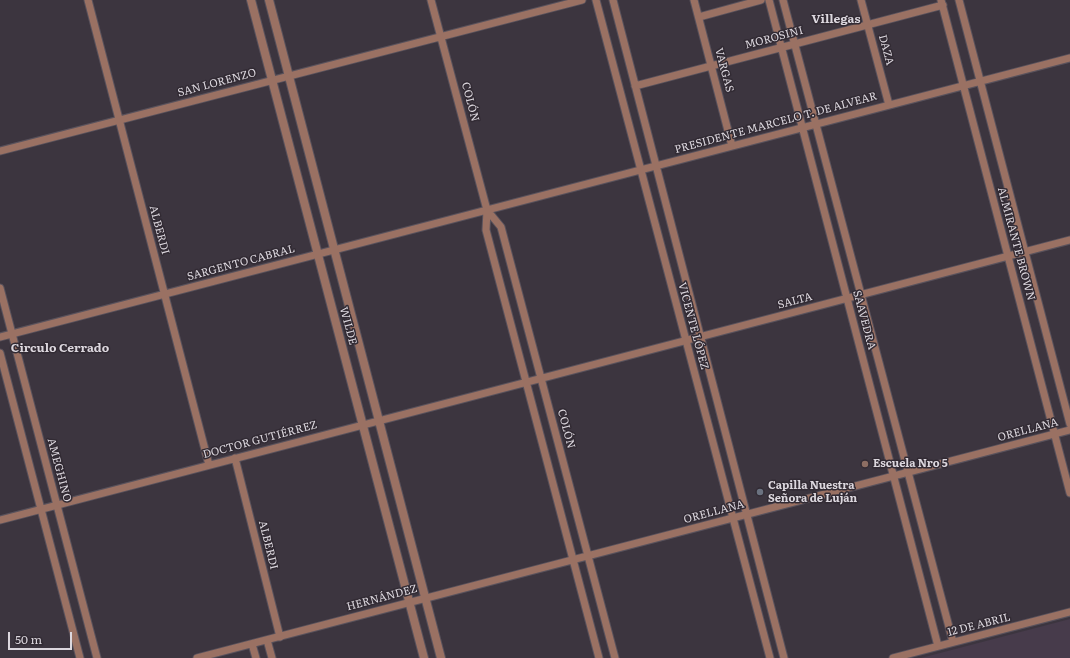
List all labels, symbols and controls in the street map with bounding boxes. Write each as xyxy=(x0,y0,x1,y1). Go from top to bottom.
district label: Villegas xyxy=(812,12,860,26)
street label: MOROSINI xyxy=(743,24,805,52)
street label: DAZA xyxy=(876,33,896,67)
street label: VARGAS xyxy=(712,46,736,94)
street label: SAN LORENZO xyxy=(176,66,258,100)
street label: COLÓN xyxy=(458,81,482,123)
street label: PRESIDENTE MARCELO T. DE ALVEAR xyxy=(673,90,879,156)
street label: ALMIRANTE BROWN xyxy=(994,186,1038,302)
street label: ALBERDI xyxy=(146,204,172,256)
street label: SARGENTO CABRAL xyxy=(186,242,296,284)
street label: VICENTE LÓPEZ xyxy=(675,281,711,371)
street label: SAAVEDRA xyxy=(850,289,878,351)
street label: SALTA xyxy=(776,290,814,312)
street label: WILDE xyxy=(337,305,359,347)
district label: Circulo Cerrado xyxy=(11,341,109,355)
street label: COLÓN xyxy=(554,408,578,450)
street label: ORELLANA xyxy=(996,416,1060,444)
street label: DOCTOR GUTIÉRREZ xyxy=(201,418,319,462)
street label: AMEGHINO xyxy=(44,437,74,503)
place label: Escuela Nro 5 xyxy=(873,457,948,471)
marker: Escuela Nro 5 xyxy=(860,459,870,469)
place label: Capilla Nuestra Señora de Luján xyxy=(768,479,857,505)
marker: Capilla Nuestra Señora de Luján xyxy=(755,487,765,497)
street label: ORELLANA xyxy=(682,498,746,526)
street label: ALBERDI xyxy=(256,519,280,571)
street label: HERNÁNDEZ xyxy=(345,582,419,614)
street label: 12 DE ABRIL xyxy=(946,611,1012,639)
scale bar xyxy=(10,624,74,650)
text: 50 m xyxy=(15,630,42,648)

